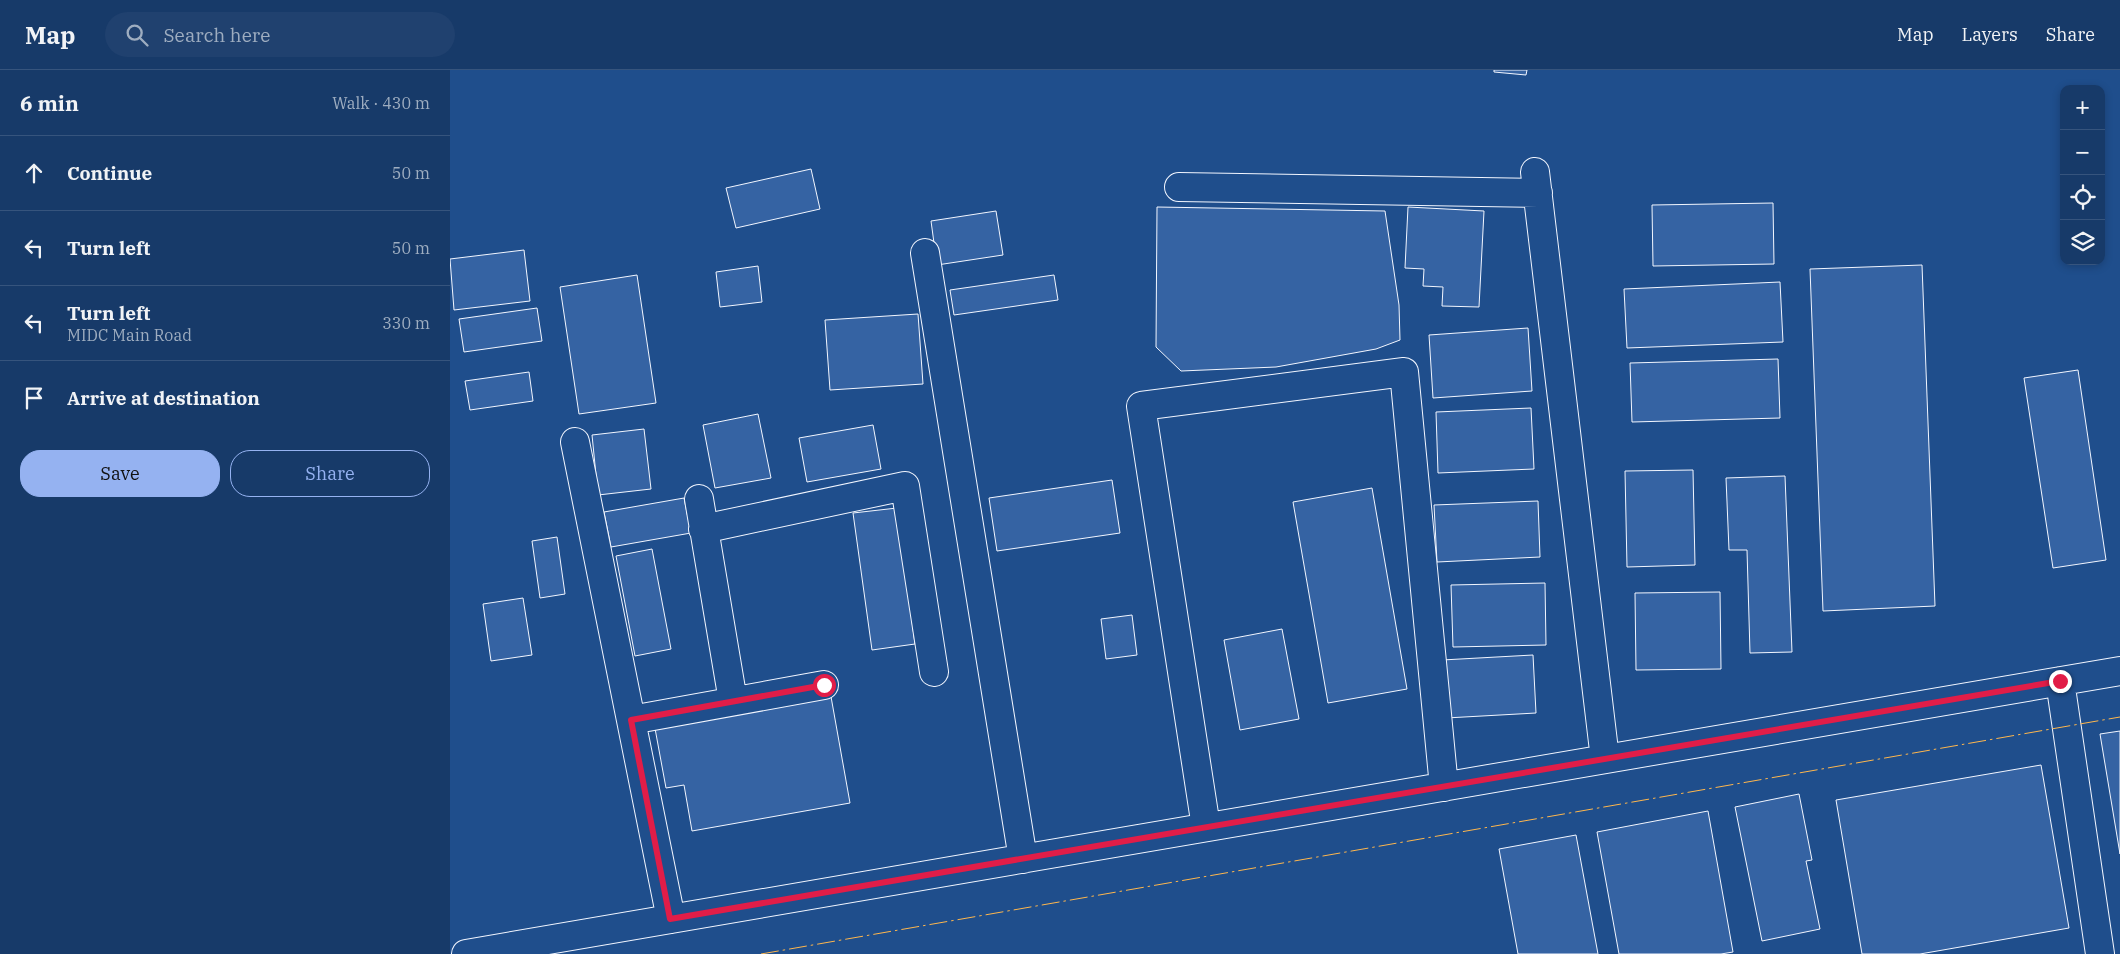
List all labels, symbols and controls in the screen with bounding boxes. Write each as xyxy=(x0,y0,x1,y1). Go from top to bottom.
search box xyxy=(105,12,455,57)
text: Map xyxy=(25,19,75,51)
icon: search xyxy=(123,21,151,49)
text: Search here xyxy=(163,23,270,47)
text: Map xyxy=(1897,23,1934,46)
text: Layers xyxy=(1962,23,2018,46)
text: Share xyxy=(2046,23,2095,46)
map controls xyxy=(2060,85,2105,265)
button: + xyxy=(2060,85,2105,130)
text: 6 min xyxy=(20,89,79,117)
text: Walk · 430 m xyxy=(332,93,430,113)
button: − xyxy=(2060,130,2105,175)
icon: ahead xyxy=(20,159,48,187)
text: Continue xyxy=(67,161,152,185)
text: 50 m xyxy=(392,163,430,183)
button: locate xyxy=(2060,175,2105,220)
button: layers xyxy=(2060,220,2105,265)
icon: left xyxy=(20,234,48,262)
text: Turn left xyxy=(67,236,150,260)
text: 50 m xyxy=(392,238,430,258)
text: Turn left xyxy=(67,301,150,325)
icon: left xyxy=(20,309,48,337)
text: 330 m xyxy=(382,313,430,333)
text: MIDC Main Road xyxy=(67,325,192,345)
icon: arrive xyxy=(20,384,48,412)
text: Arrive at destination xyxy=(67,386,260,410)
button: Save xyxy=(20,450,220,497)
button: Share xyxy=(230,450,430,497)
route end xyxy=(2049,670,2072,693)
route start xyxy=(813,674,836,697)

